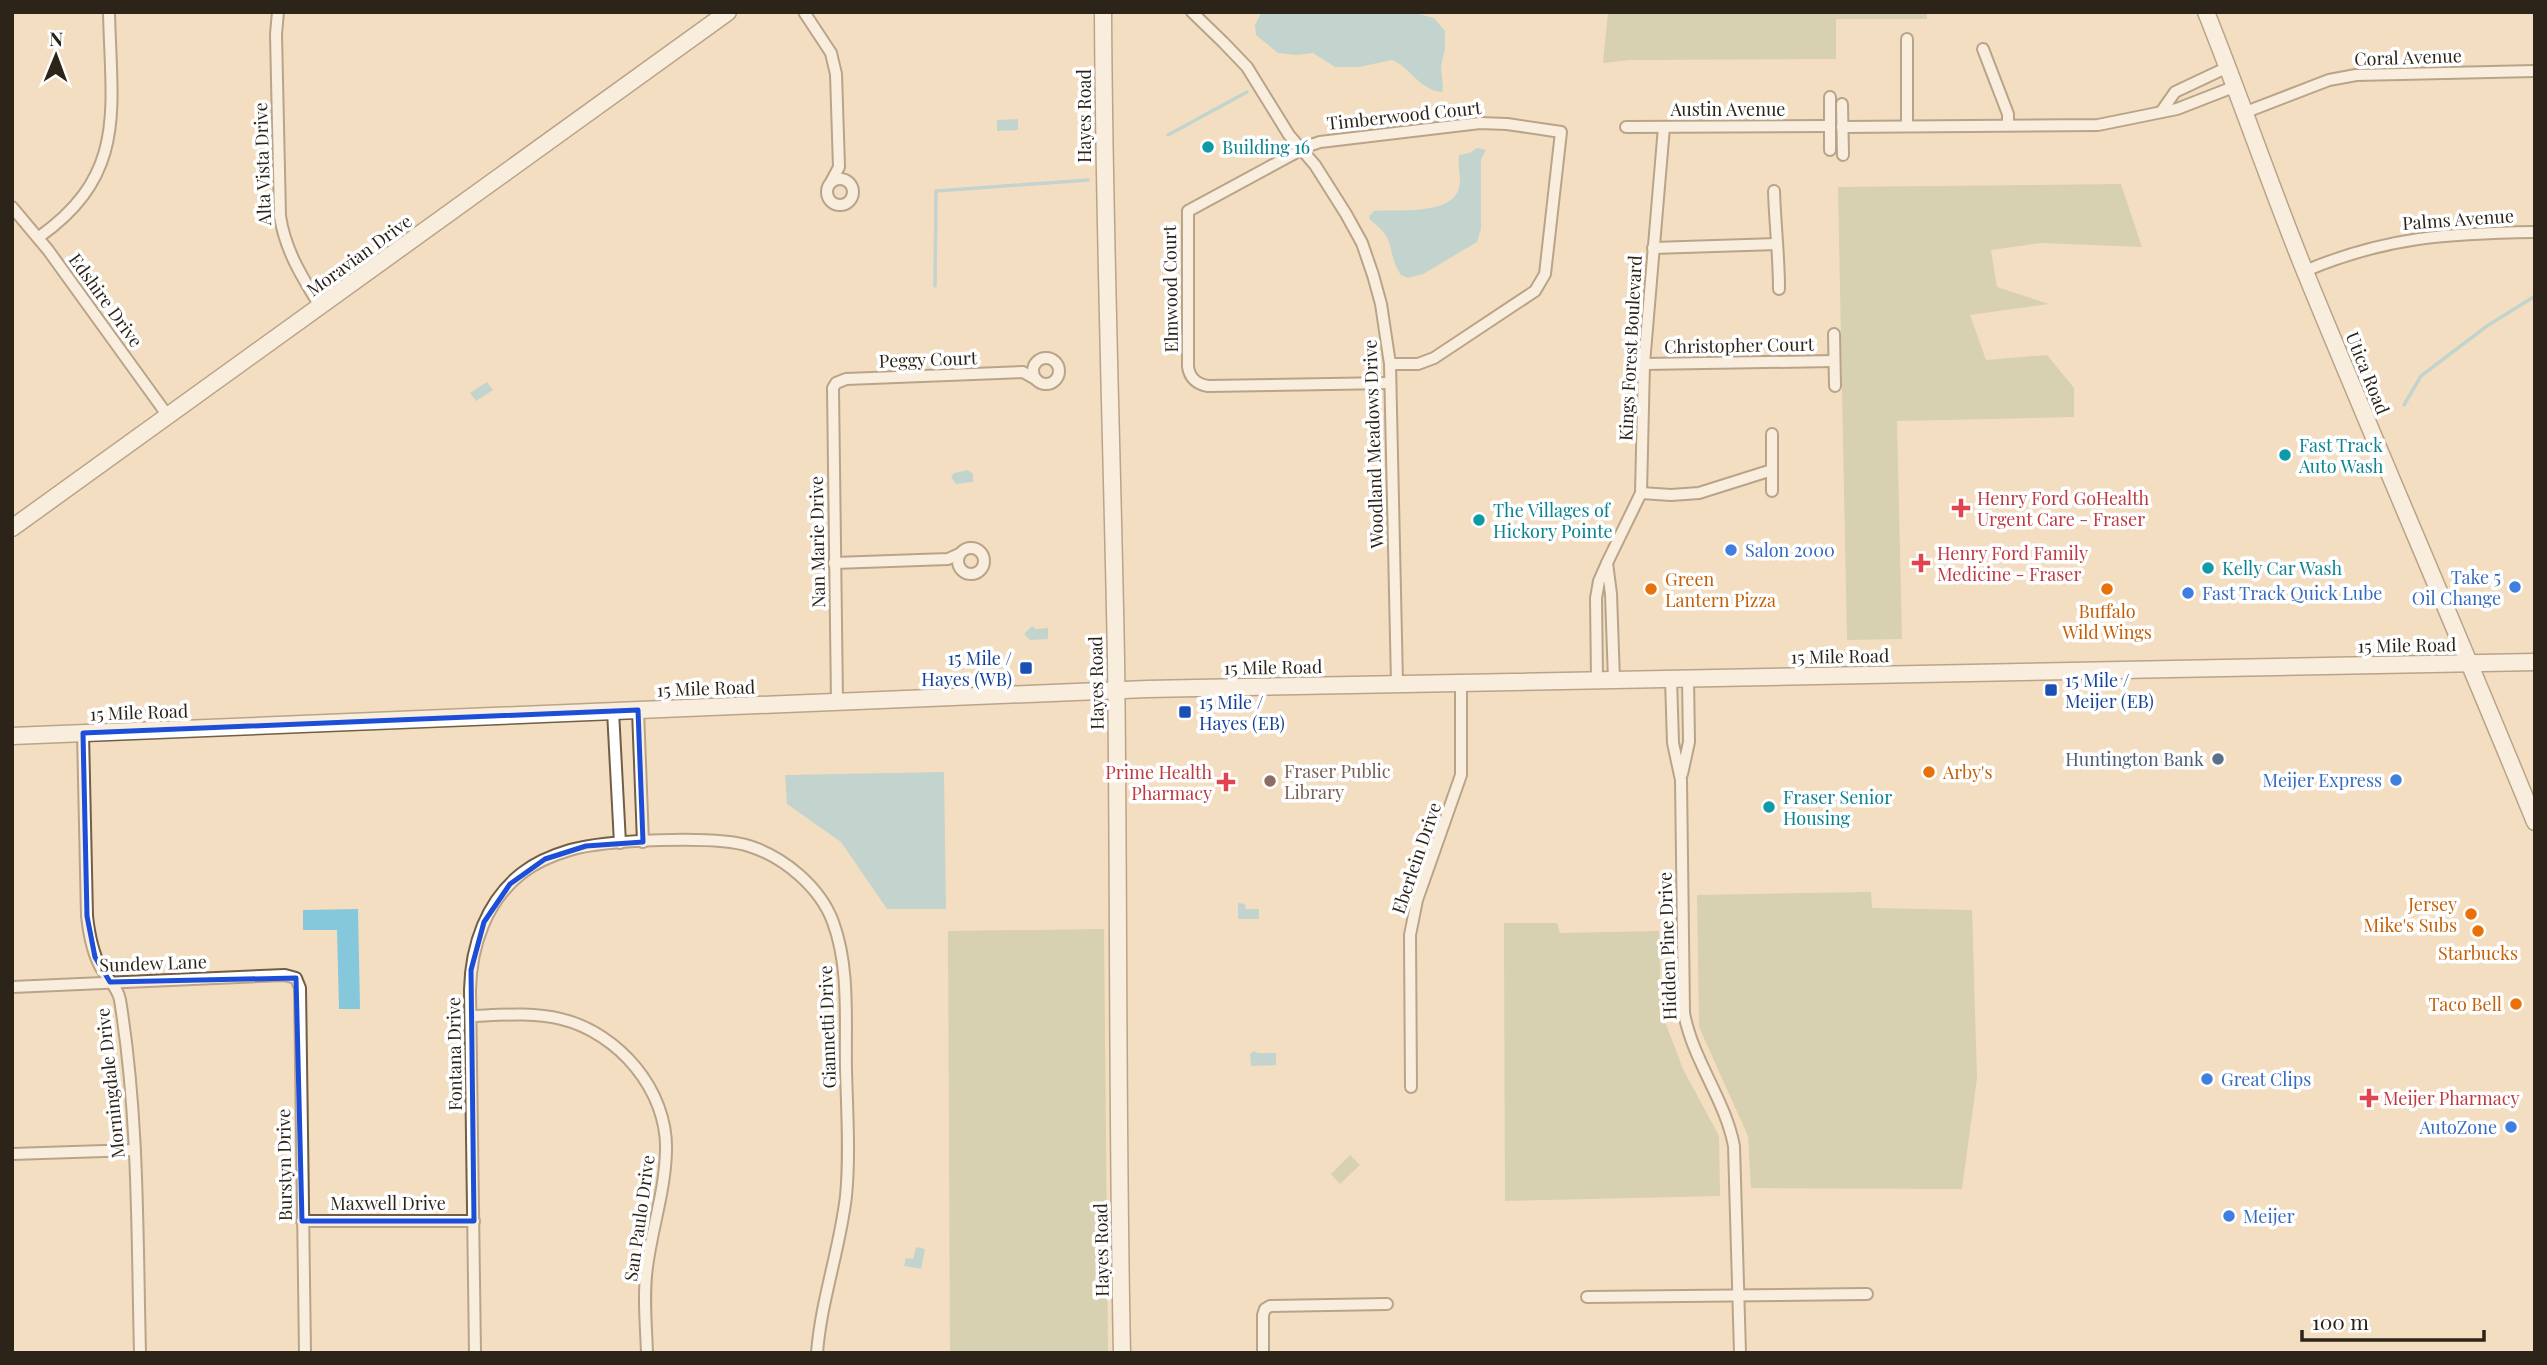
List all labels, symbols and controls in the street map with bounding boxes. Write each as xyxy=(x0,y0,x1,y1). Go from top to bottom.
north arrow xyxy=(21,21,91,91)
text: N xyxy=(49,25,64,51)
street label: Coral Avenue xyxy=(2354,43,2462,71)
street label: Hayes Road xyxy=(1072,69,1096,163)
street label: Timberwood Court xyxy=(1326,95,1483,135)
street label: Austin Avenue xyxy=(1670,97,1785,121)
street label: Alta Vista Drive xyxy=(248,102,276,227)
place label: Building 16 xyxy=(1222,135,1310,159)
marker: Building 16 xyxy=(1200,139,1216,155)
street label: Palms Avenue xyxy=(2401,203,2515,235)
street label: Moravian Drive xyxy=(302,209,416,301)
street label: Elmwood Court xyxy=(1157,224,1183,353)
street label: Edshire Drive xyxy=(64,248,148,352)
street label: Kings Forest Boulevard xyxy=(1613,254,1647,441)
street label: Utica Road xyxy=(2341,328,2396,418)
street label: Christopher Court xyxy=(1664,332,1815,358)
street label: Woodland Meadows Drive xyxy=(1357,339,1389,550)
street label: Peggy Court xyxy=(878,345,978,373)
place label: Fast Track Auto Wash xyxy=(2298,433,2384,478)
marker: Fast Track Auto Wash xyxy=(2277,447,2293,463)
street label: Nan Marie Drive xyxy=(804,476,830,608)
place label: Henry Ford GoHealth Urgent Care - Fraser xyxy=(1977,486,2150,531)
place label: The Villages of Hickory Pointe xyxy=(1493,498,1613,543)
marker: Henry Ford GoHealth Urgent Care - Fraser xyxy=(1951,498,1971,518)
marker: The Villages of Hickory Pointe xyxy=(1471,512,1487,528)
place label: Salon 2000 xyxy=(1745,538,1835,562)
place label: Henry Ford Family Medicine - Fraser xyxy=(1937,541,2088,586)
marker: Salon 2000 xyxy=(1723,542,1739,558)
marker: Henry Ford Family Medicine - Fraser xyxy=(1911,553,1931,573)
place label: Kelly Car Wash xyxy=(2222,556,2343,580)
marker: Kelly Car Wash xyxy=(2200,560,2216,576)
place label: Take 5 Oil Change xyxy=(2412,565,2501,610)
place label: Green Lantern Pizza xyxy=(1665,567,1776,612)
marker: Take 5 Oil Change xyxy=(2507,579,2523,595)
marker: Green Lantern Pizza xyxy=(1643,581,1659,597)
marker: Buffalo Wild Wings xyxy=(2099,581,2115,597)
place label: Fast Track Quick Lube xyxy=(2202,581,2382,605)
marker: Fast Track Quick Lube xyxy=(2180,585,2196,601)
place label: Buffalo Wild Wings xyxy=(2061,599,2152,644)
street label: 15 Mile Road xyxy=(2357,632,2457,658)
street label: Hayes Road xyxy=(1083,635,1109,730)
street label: 15 Mile Road xyxy=(1790,643,1890,669)
place label: 15 Mile / Hayes (WB) xyxy=(921,646,1012,691)
street label: 15 Mile Road xyxy=(1223,654,1323,680)
marker: 15 Mile / Hayes (WB) xyxy=(1018,660,1034,676)
place label: 15 Mile / Meijer (EB) xyxy=(2065,668,2154,713)
street label: 15 Mile Road xyxy=(656,674,756,702)
marker: 15 Mile / Meijer (EB) xyxy=(2043,682,2059,698)
place label: 15 Mile / Hayes (EB) xyxy=(1199,690,1285,735)
street label: 15 Mile Road xyxy=(89,698,189,726)
marker: 15 Mile / Hayes (EB) xyxy=(1177,704,1193,720)
place label: Huntington Bank xyxy=(2065,747,2204,771)
marker: Huntington Bank xyxy=(2210,751,2226,767)
place label: Fraser Public Library xyxy=(1284,759,1391,804)
place label: Prime Health Pharmacy xyxy=(1105,760,1212,805)
place label: Arby's xyxy=(1942,760,1992,784)
marker: Arby's xyxy=(1921,764,1937,780)
place label: Meijer Express xyxy=(2263,768,2382,792)
marker: Meijer Express xyxy=(2388,772,2404,788)
marker: Fraser Public Library xyxy=(1262,773,1278,789)
marker: Prime Health Pharmacy xyxy=(1218,774,1234,790)
place label: Fraser Senior Housing xyxy=(1783,785,1892,830)
street label: Eberlein Drive xyxy=(1386,799,1446,917)
marker: Fraser Senior Housing xyxy=(1761,799,1777,815)
street label: Hidden Pine Drive xyxy=(1652,871,1682,1021)
place label: Jersey Mike's Subs xyxy=(2363,892,2457,937)
marker: Jersey Mike's Subs xyxy=(2463,906,2479,922)
marker: Starbucks xyxy=(2470,923,2486,939)
place label: Starbucks xyxy=(2438,941,2518,965)
street label: Sundew Lane xyxy=(99,949,207,977)
street label: Giannetti Drive xyxy=(813,965,841,1089)
place label: Taco Bell xyxy=(2428,992,2502,1016)
marker: Taco Bell xyxy=(2508,996,2524,1012)
street label: Fontana Drive xyxy=(441,997,467,1111)
street label: Morningdale Drive xyxy=(90,1007,130,1159)
place label: Great Clips xyxy=(2221,1067,2311,1091)
marker: Great Clips xyxy=(2199,1071,2215,1087)
place label: Meijer Pharmacy xyxy=(2383,1086,2519,1110)
marker: Meijer Pharmacy xyxy=(2361,1090,2377,1106)
street label: Burstyn Drive xyxy=(271,1109,297,1221)
place label: AutoZone xyxy=(2418,1115,2497,1139)
marker: AutoZone xyxy=(2503,1119,2519,1135)
street label: San Paulo Drive xyxy=(618,1153,660,1283)
street label: Maxwell Drive xyxy=(330,1191,446,1215)
street label: Hayes Road xyxy=(1088,1202,1114,1297)
place label: Meijer xyxy=(2243,1204,2295,1228)
marker: Meijer xyxy=(2221,1208,2237,1224)
scale bar xyxy=(2302,1298,2484,1342)
text: 100 m xyxy=(2312,1307,2369,1335)

